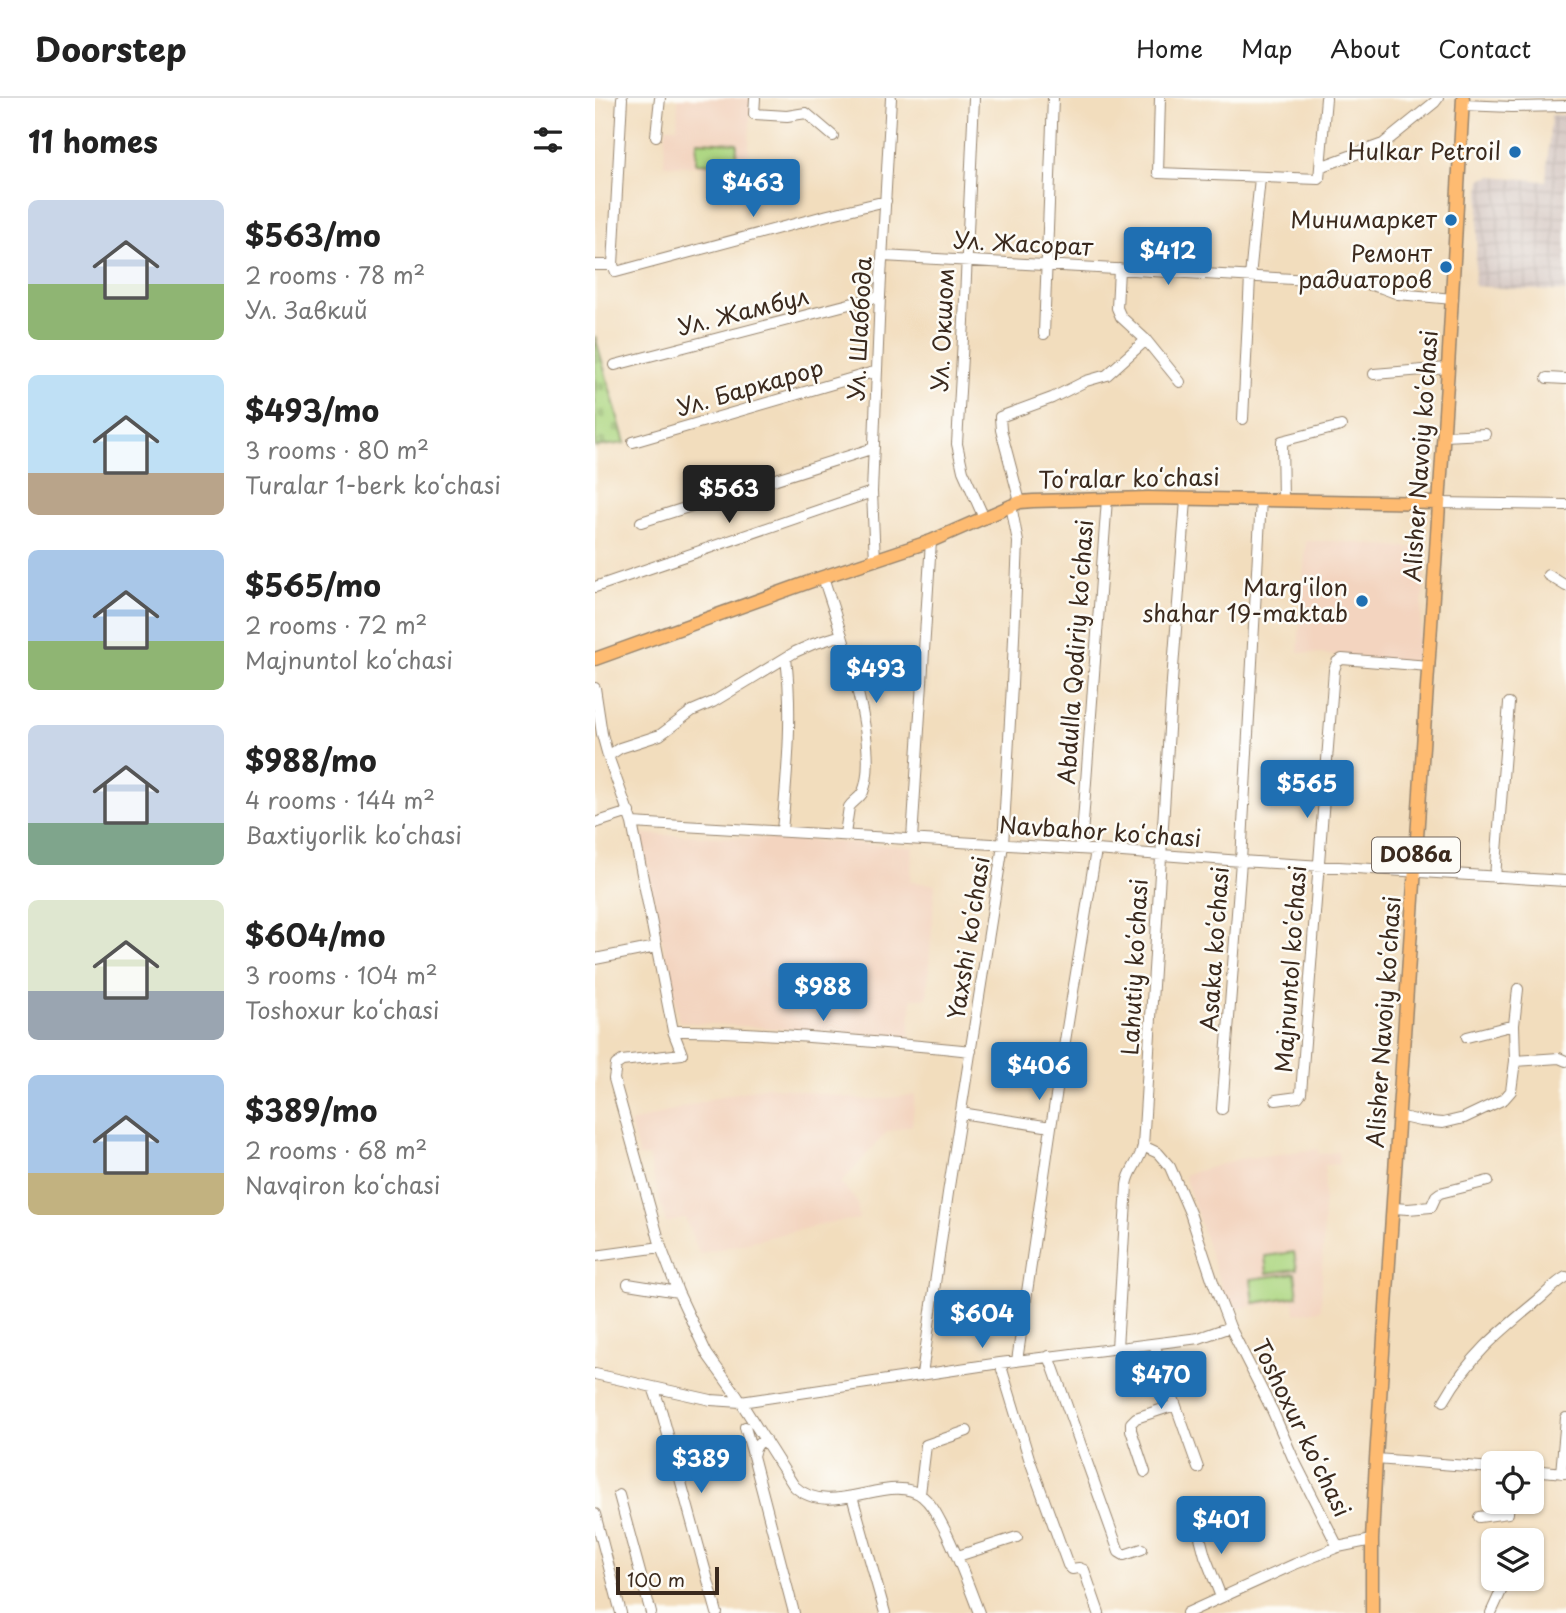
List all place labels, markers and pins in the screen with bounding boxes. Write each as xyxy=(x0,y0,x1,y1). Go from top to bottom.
place label: Hulkar Petroil xyxy=(1348,133,1501,168)
marker: Hulkar Petroil xyxy=(1507,144,1523,160)
pin: $463 xyxy=(712,159,794,219)
place label: Минимаркет xyxy=(1290,201,1438,236)
marker: Минимаркет xyxy=(1443,212,1459,228)
pin: $412 xyxy=(1127,228,1209,287)
place label: Ремонт радиаторов xyxy=(1298,235,1433,296)
marker: Ремонт радиаторов xyxy=(1438,259,1454,275)
pin: $563 xyxy=(688,466,770,525)
place label: Marg'ilon shahar 19-maktab xyxy=(1143,569,1348,630)
marker: Marg'ilon shahar 19-maktab xyxy=(1354,593,1370,609)
pin: $493 xyxy=(835,646,917,705)
pin: $565 xyxy=(1266,760,1348,820)
pin: $988 xyxy=(782,964,864,1023)
pin: $406 xyxy=(998,1042,1080,1102)
pin: $604 xyxy=(941,1290,1023,1350)
pin: $470 xyxy=(1120,1352,1202,1411)
pin: $389 xyxy=(660,1436,742,1495)
pin: $401 xyxy=(1180,1496,1262,1556)

